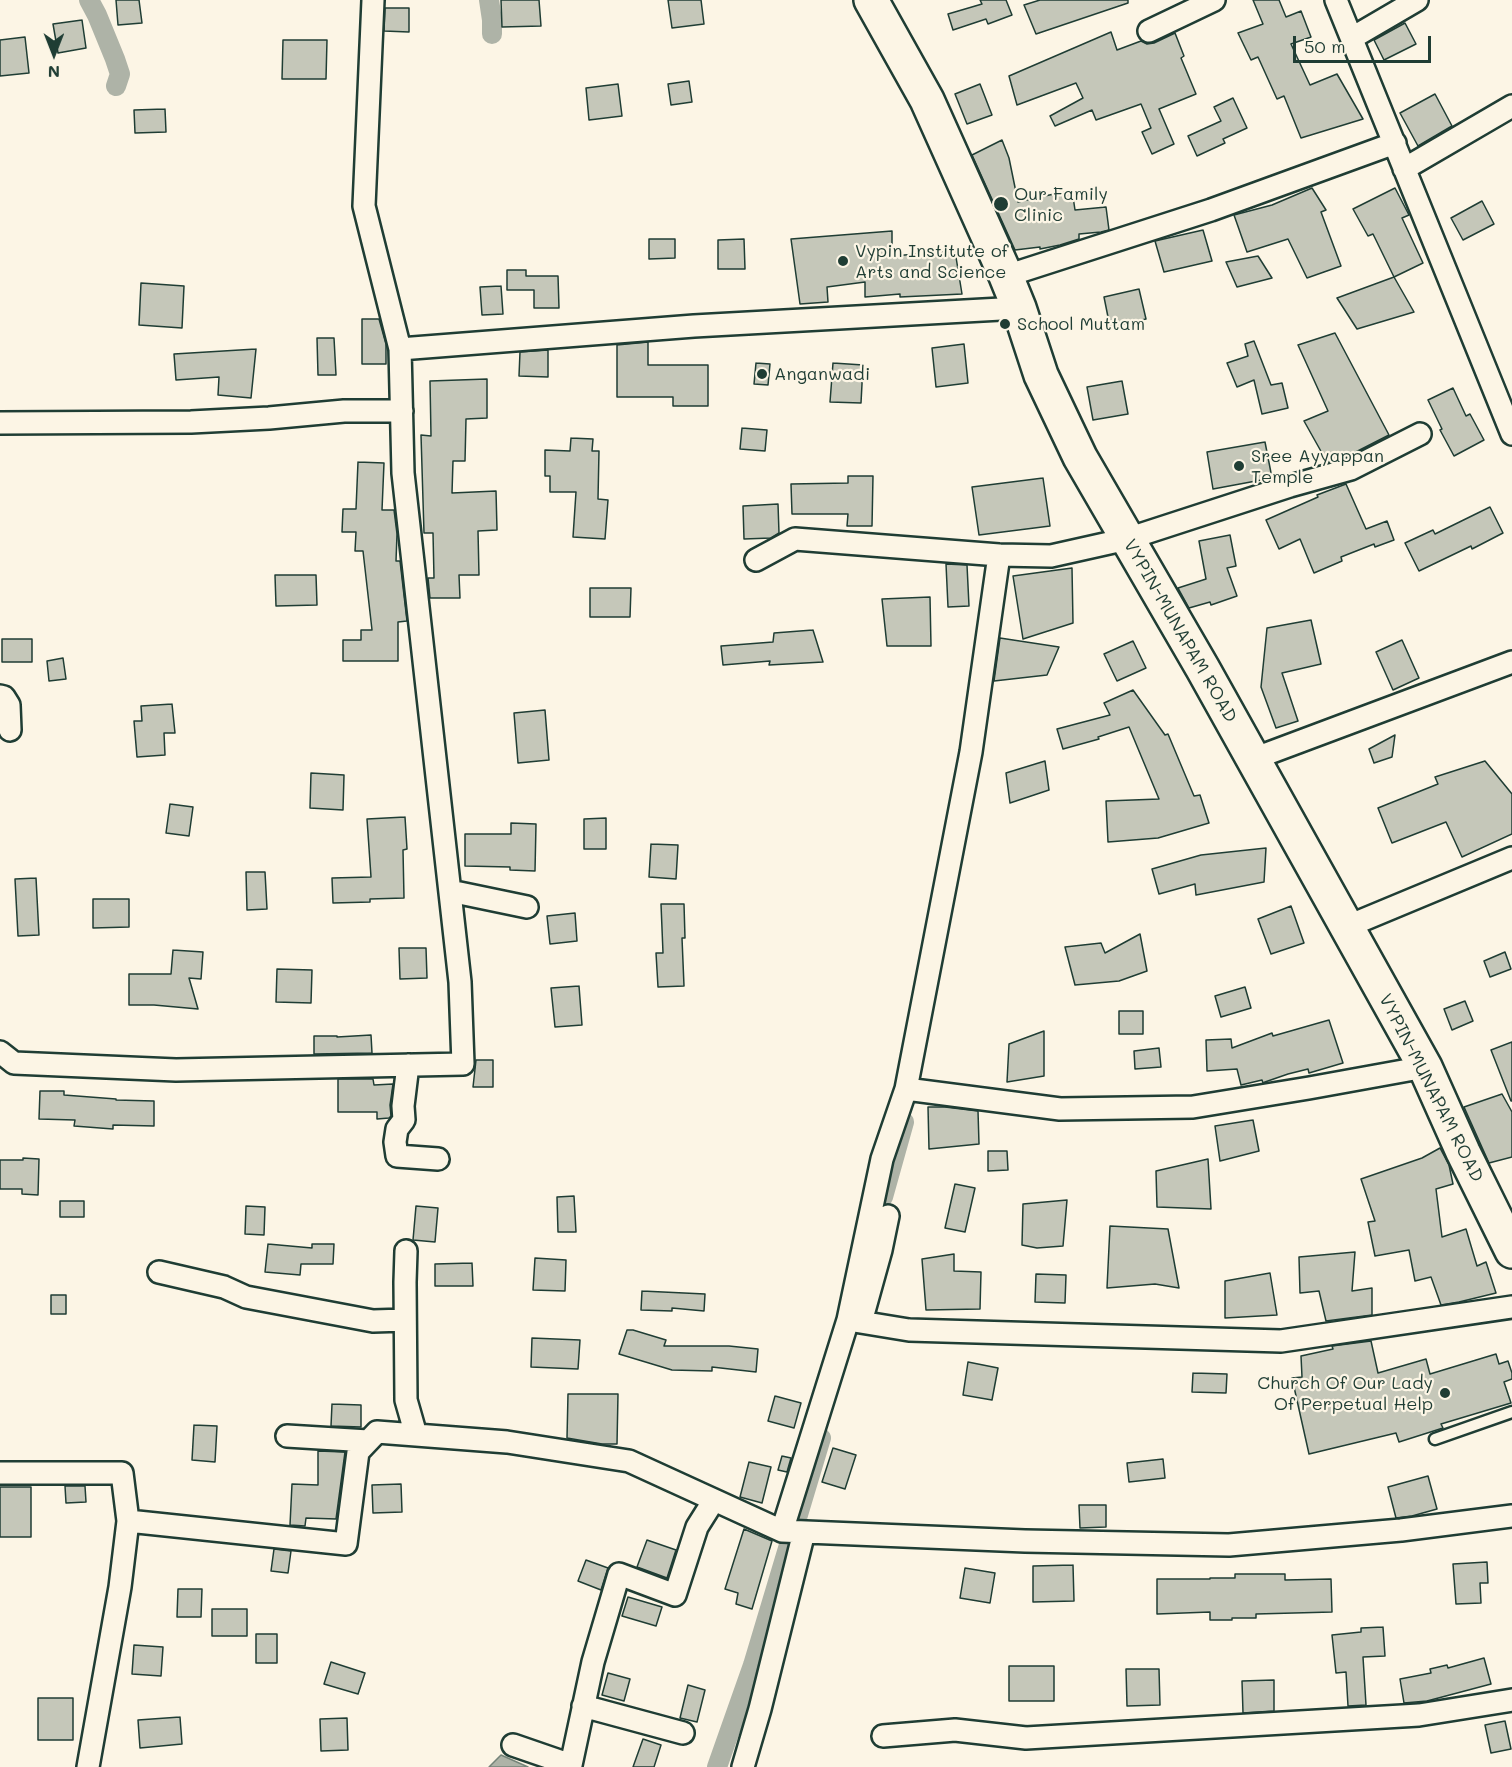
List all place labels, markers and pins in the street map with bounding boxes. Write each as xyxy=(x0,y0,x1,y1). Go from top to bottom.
place label: Our Family Clinic xyxy=(1014,183,1108,226)
marker: Our Family Clinic xyxy=(992,195,1010,213)
place label: Vypin Institute of Arts and Science xyxy=(855,240,1009,282)
marker: Vypin Institute of Arts and Science xyxy=(836,254,850,268)
place label: School Muttam xyxy=(1017,313,1145,335)
marker: School Muttam xyxy=(998,317,1012,331)
place label: Anganwadi xyxy=(774,363,870,385)
marker: Anganwadi xyxy=(755,367,769,381)
place label: Sree Ayyappan Temple xyxy=(1251,445,1384,488)
marker: Sree Ayyappan Temple xyxy=(1232,459,1246,473)
place label: Church Of Our Lady Of Perpetual Help xyxy=(1257,1372,1433,1414)
marker: Church Of Our Lady Of Perpetual Help xyxy=(1438,1386,1452,1400)

